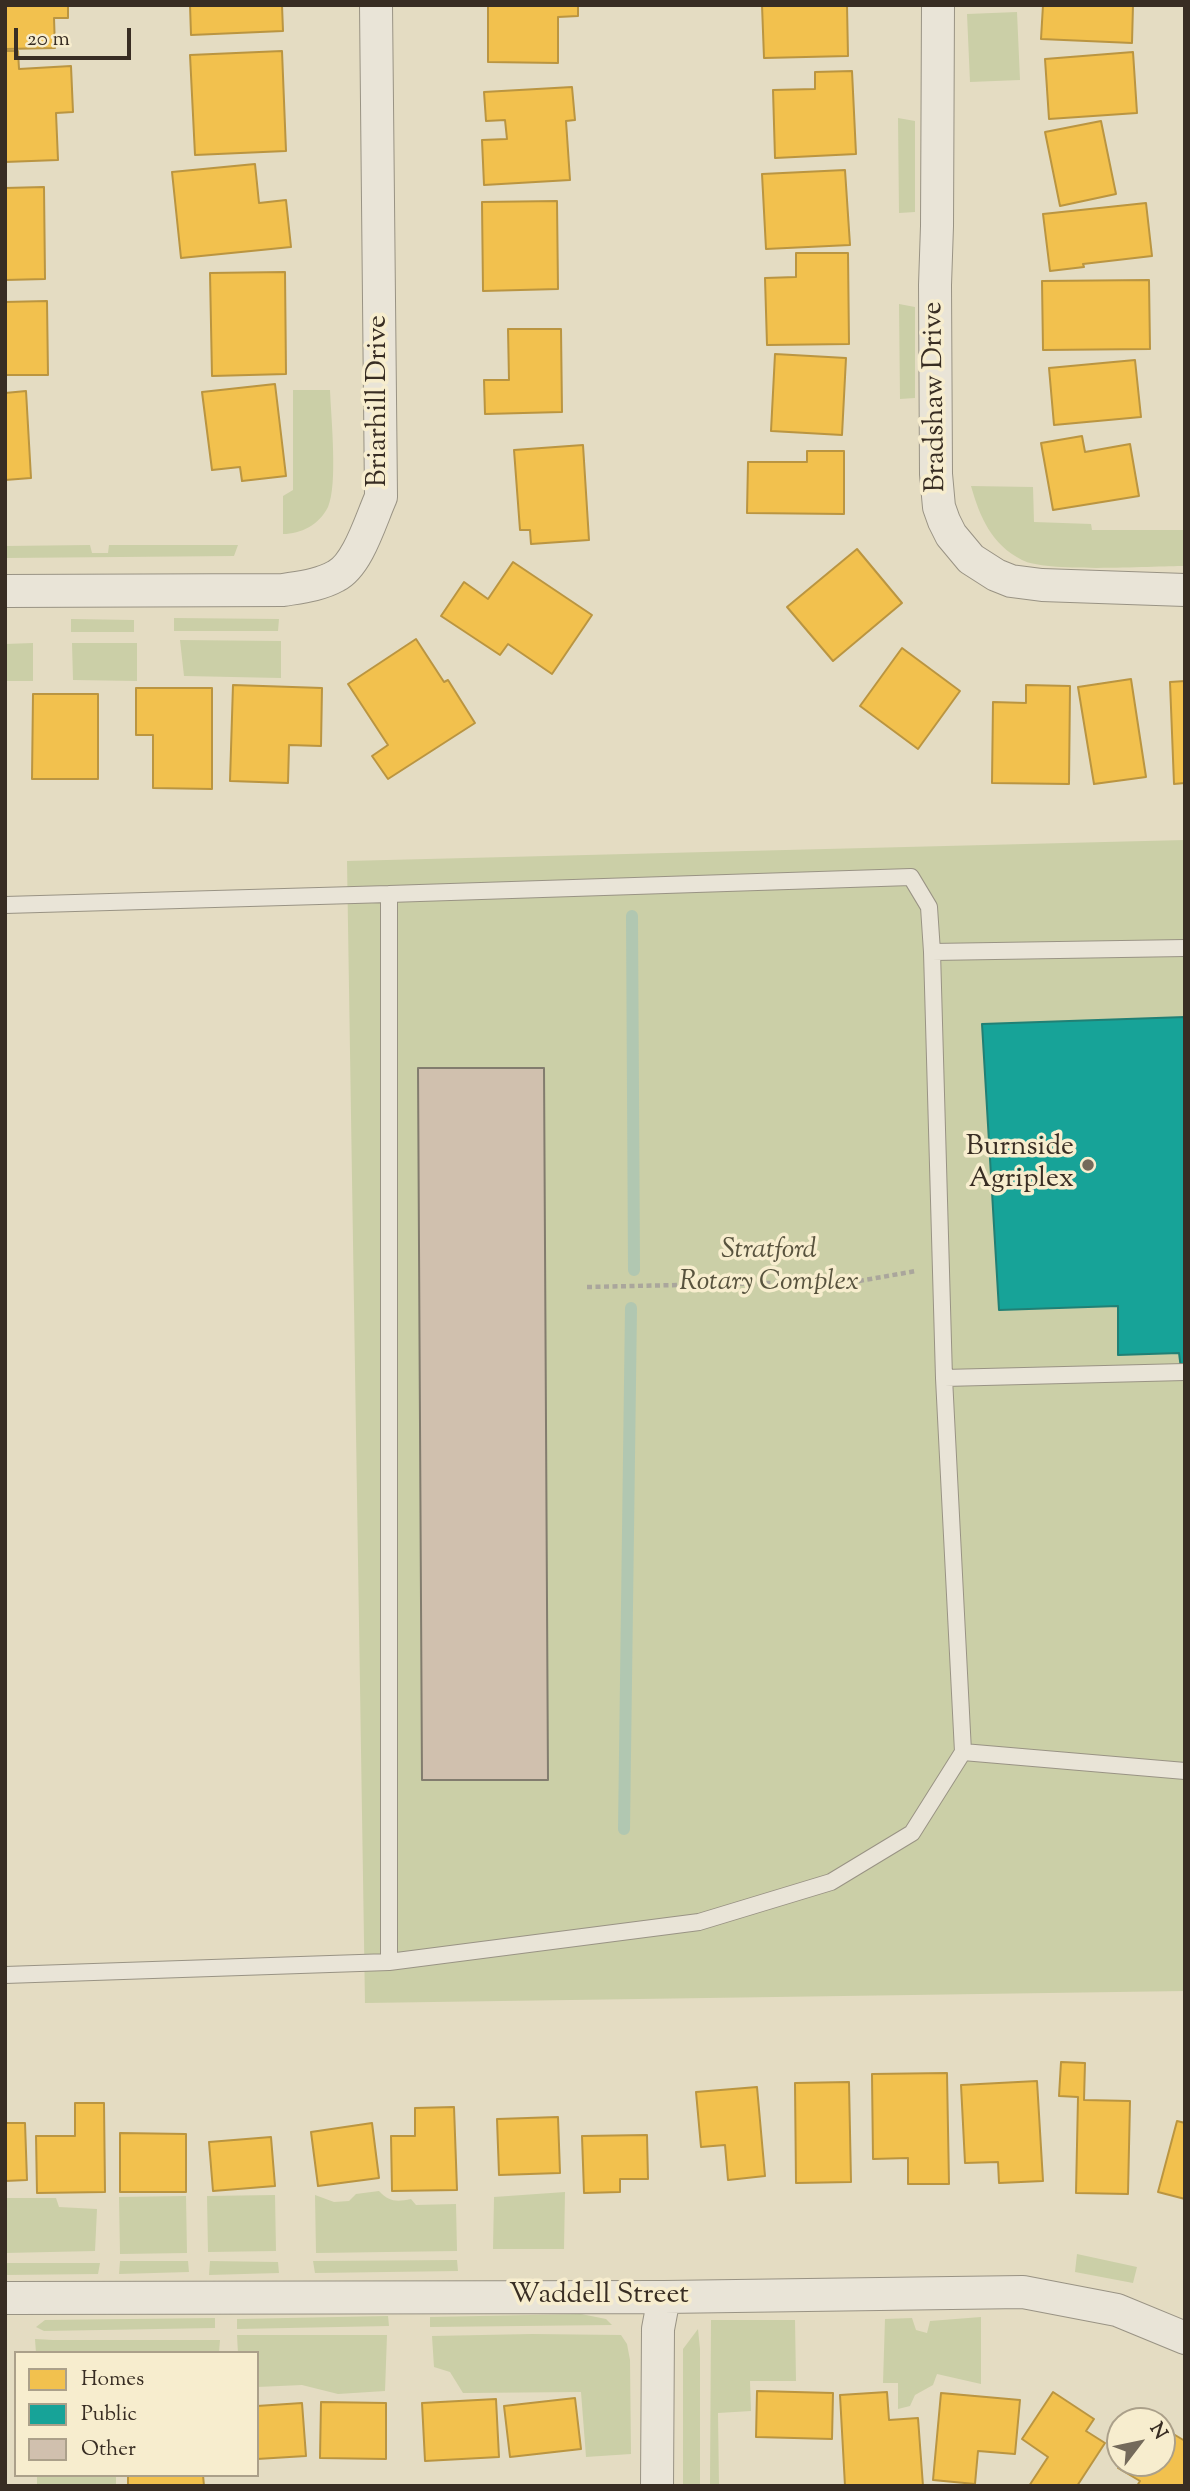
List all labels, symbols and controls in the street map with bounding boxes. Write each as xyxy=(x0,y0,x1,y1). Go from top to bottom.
scale bar xyxy=(18,14,135,58)
text: 20 m xyxy=(27,25,70,55)
street label: Bradshaw Drive xyxy=(919,301,955,493)
street label: Briarhill Drive xyxy=(363,315,397,487)
place label: Burnside Agriplex xyxy=(966,1132,1074,1198)
marker: Burnside Agriplex xyxy=(1080,1157,1096,1173)
park label: Stratford Rotary Complex xyxy=(679,1235,859,1301)
street label: Waddell Street xyxy=(509,2280,689,2314)
legend xyxy=(14,2351,259,2477)
text: Homes xyxy=(81,2365,144,2395)
text: Public xyxy=(81,2400,137,2430)
north arrow xyxy=(1106,2407,1176,2477)
text: N xyxy=(1142,2418,1173,2445)
text: Other xyxy=(81,2435,136,2465)

